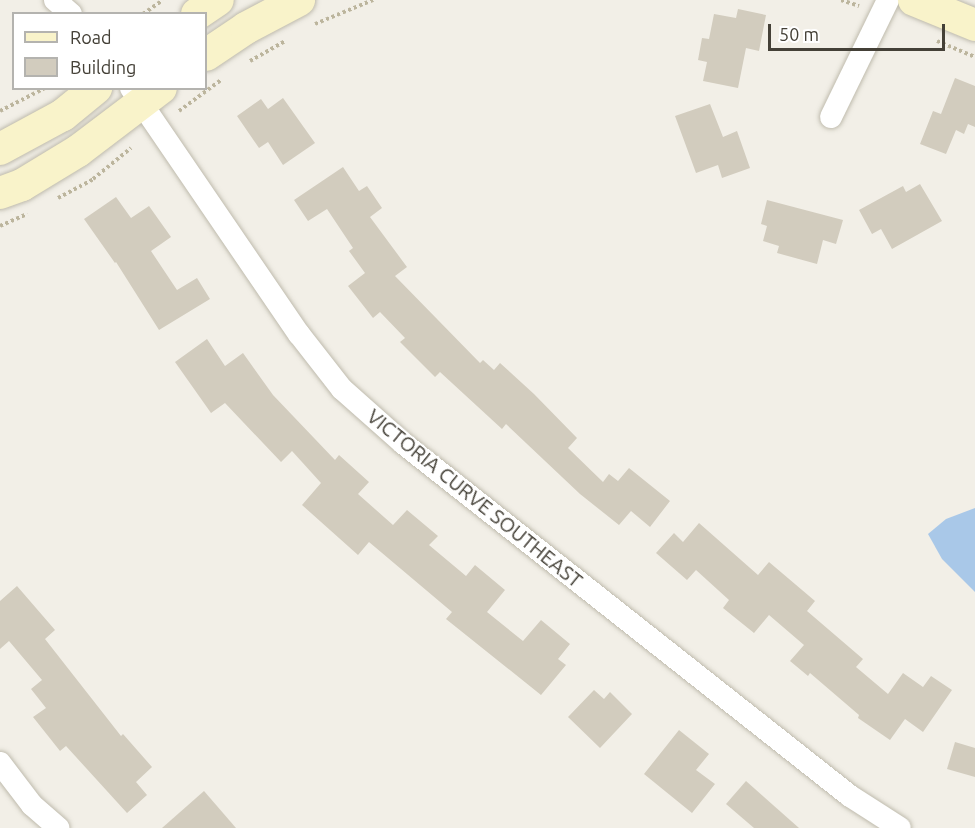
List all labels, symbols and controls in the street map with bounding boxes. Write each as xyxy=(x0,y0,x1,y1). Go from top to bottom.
legend xyxy=(12,12,207,90)
scale bar xyxy=(771,12,948,50)
text: 50 m xyxy=(779,24,819,44)
text: Road xyxy=(70,27,112,47)
text: Building xyxy=(70,57,136,77)
street label: VICTORIA CURVE SOUTHEAST xyxy=(363,404,587,592)

